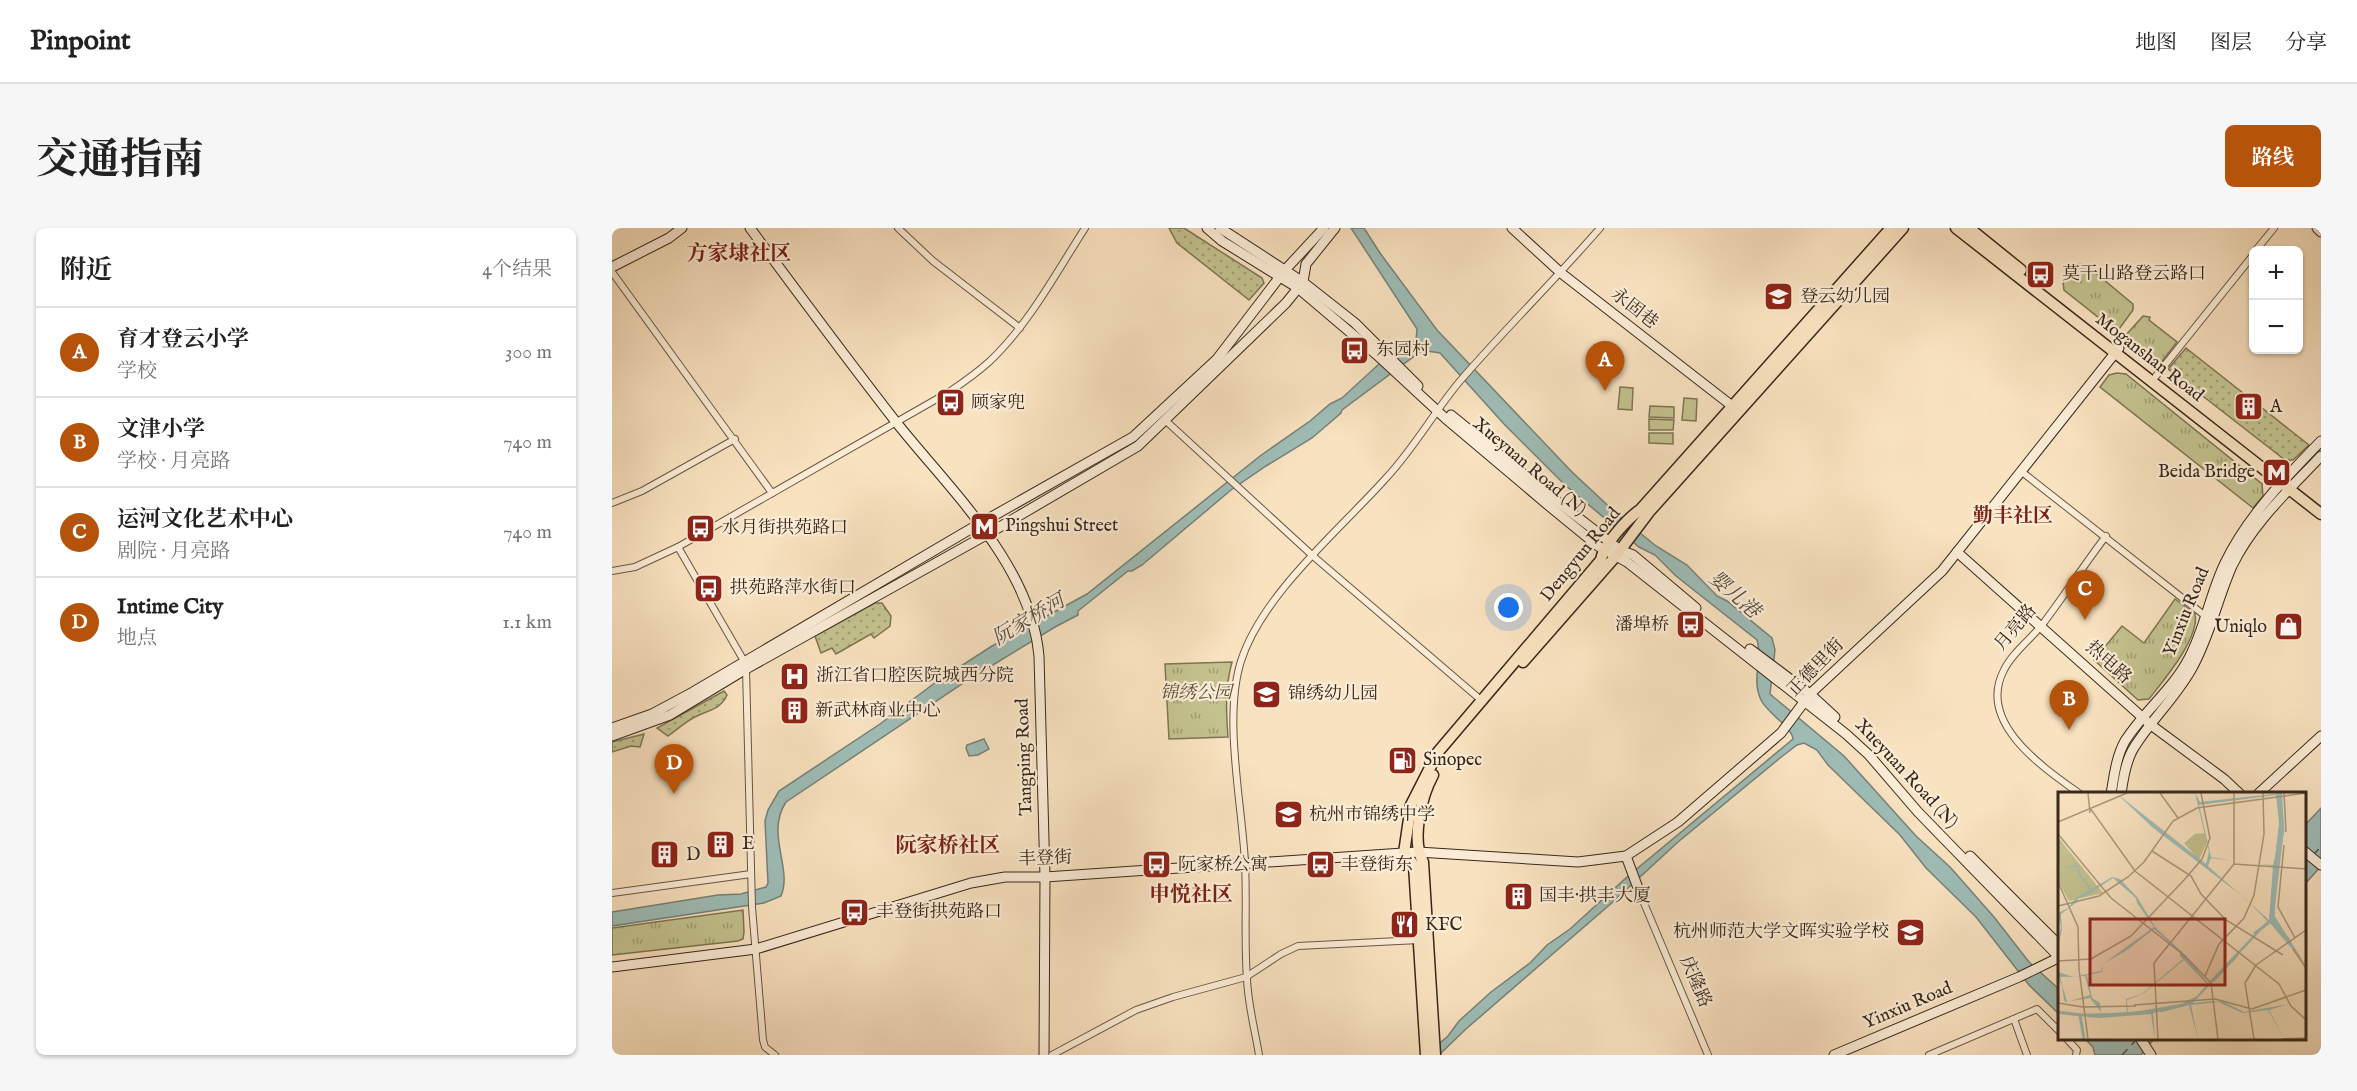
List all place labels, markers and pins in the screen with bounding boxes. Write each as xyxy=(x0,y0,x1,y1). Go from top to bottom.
bus stop icon: 莫干山路登云路口 xyxy=(2025,258,2057,290)
place label: 莫干山路登云路口 xyxy=(2062,263,2206,286)
school or university icon: 登云幼儿园 xyxy=(1763,281,1795,313)
place label: 登云幼儿园 xyxy=(1800,286,1890,309)
bus stop icon: 东园村 xyxy=(1339,334,1371,366)
place label: 东园村 xyxy=(1376,339,1430,362)
pin: A xyxy=(1586,342,1624,391)
bus stop icon: 顾家兜 xyxy=(934,387,966,419)
building icon: A xyxy=(2233,391,2265,423)
place label: 顾家兜 xyxy=(971,392,1025,415)
place label: A xyxy=(2269,396,2283,419)
metro station icon: Beida Bridge xyxy=(2260,456,2292,488)
place label: Beida Bridge xyxy=(2158,461,2255,484)
metro station icon: Pingshui Street xyxy=(968,510,1000,542)
bus stop icon: 水月街拱苑路口 xyxy=(685,512,717,544)
place label: Pingshui Street xyxy=(1005,515,1118,538)
place label: 水月街拱苑路口 xyxy=(722,517,848,540)
pin: C xyxy=(2066,570,2104,620)
bus stop icon: 拱苑路萍水街口 xyxy=(693,572,725,604)
place label: 拱苑路萍水街口 xyxy=(730,577,856,600)
bus stop icon: 潘埠桥 xyxy=(1674,609,1706,641)
shop icon: Uniqlo xyxy=(2272,611,2304,643)
place label: 潘埠桥 xyxy=(1615,614,1669,637)
place label: Uniqlo xyxy=(2214,616,2267,639)
hospital icon: 浙江省口腔医院城西分院 xyxy=(779,660,811,692)
place label: 浙江省口腔医院城西分院 xyxy=(816,665,1014,688)
school or university icon: 锦绣幼儿园 xyxy=(1251,678,1283,710)
pin: B xyxy=(2050,680,2088,730)
place label: 锦绣幼儿园 xyxy=(1288,683,1378,706)
building icon: 新武林商业中心 xyxy=(778,695,810,727)
place label: 新武林商业中心 xyxy=(815,700,941,723)
pin: D xyxy=(654,744,694,794)
fuel station icon: Sinopec xyxy=(1386,744,1418,776)
place label: Sinopec xyxy=(1423,749,1482,772)
school or university icon: 杭州市锦绣中学 xyxy=(1272,799,1304,831)
place label: 杭州市锦绣中学 xyxy=(1309,804,1435,827)
building icon: E xyxy=(705,828,737,860)
place label: E xyxy=(742,833,754,856)
building icon: D xyxy=(649,839,681,871)
place label: D xyxy=(686,844,700,867)
bus stop icon: 阮家桥公寓 xyxy=(1141,849,1173,881)
bus stop icon: 丰登街东 xyxy=(1304,849,1336,881)
place label: 阮家桥公寓 xyxy=(1178,854,1268,877)
place label: 丰登街东 xyxy=(1341,854,1413,877)
building icon: 国丰·拱丰大厦 xyxy=(1502,880,1534,912)
place label: 国丰·拱丰大厦 xyxy=(1539,885,1651,908)
bus stop icon: 丰登街拱苑路口 xyxy=(839,896,871,928)
place label: 丰登街拱苑路口 xyxy=(876,901,1002,924)
restaurant icon: KFC xyxy=(1388,909,1420,941)
place label: KFC xyxy=(1425,914,1462,937)
school or university icon: 杭州师范大学文晖实验学校 xyxy=(1894,916,1926,948)
place label: 杭州师范大学文晖实验学校 xyxy=(1673,921,1889,944)

